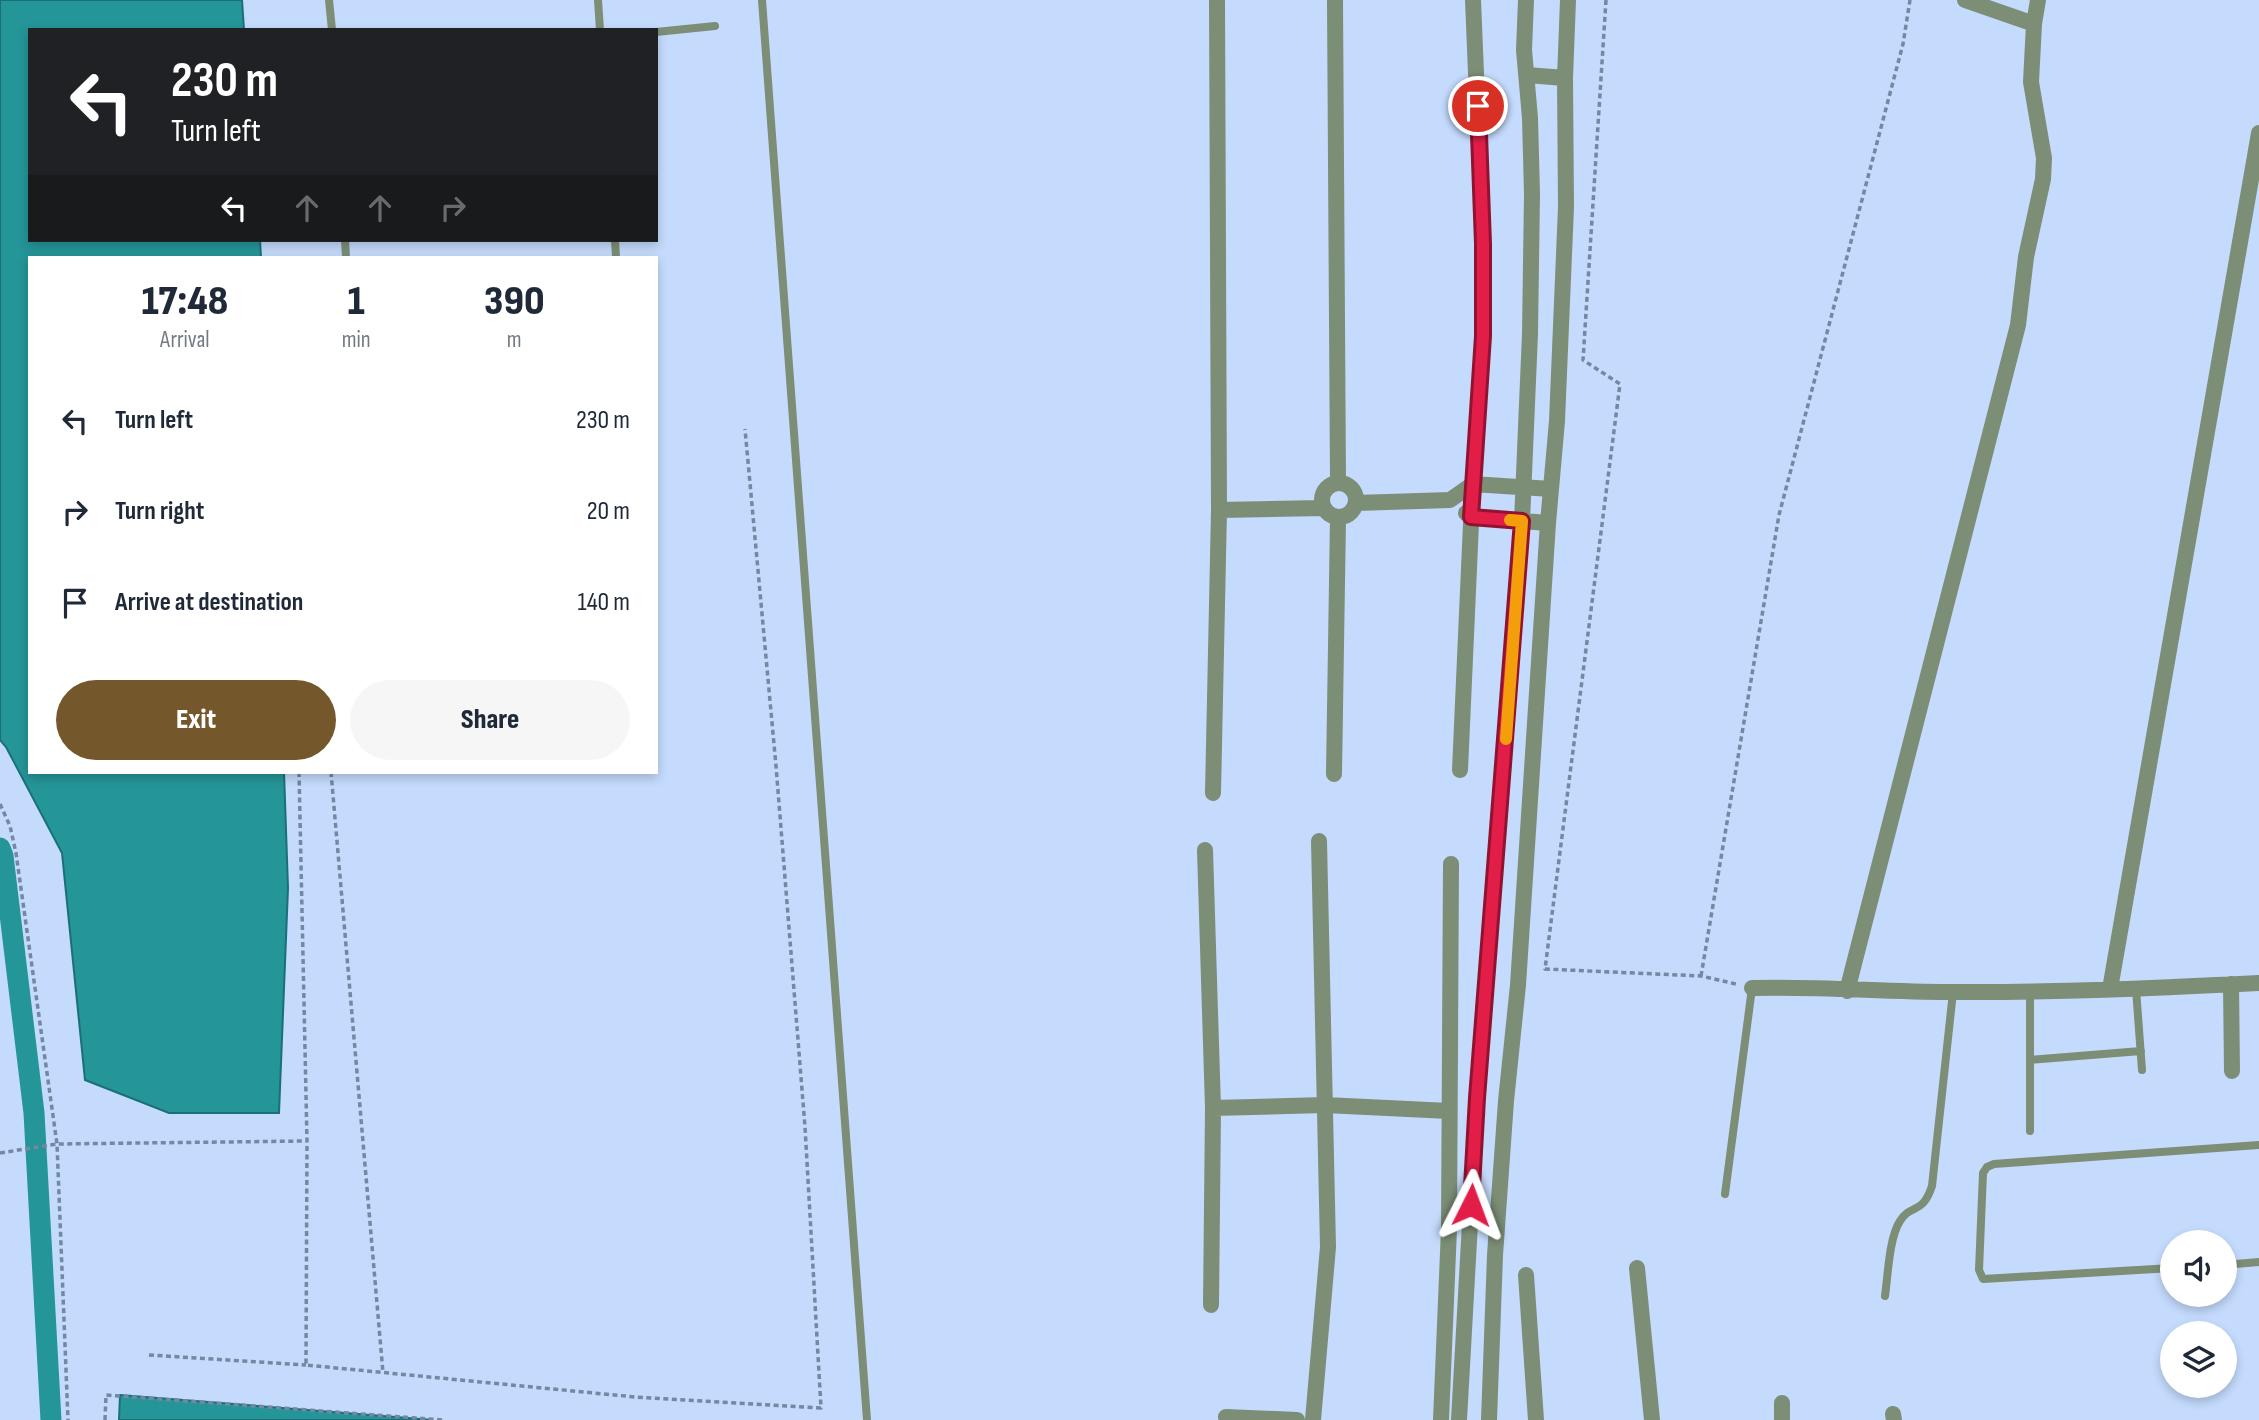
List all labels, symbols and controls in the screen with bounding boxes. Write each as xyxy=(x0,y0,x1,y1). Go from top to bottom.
text: 230 m xyxy=(171,52,278,111)
icon: left xyxy=(56,56,147,147)
pin xyxy=(1448,76,1508,136)
icon: arrive xyxy=(1459,87,1497,125)
text: Turn left xyxy=(171,112,261,151)
icon: left xyxy=(215,189,253,227)
icon: ahead xyxy=(288,189,326,227)
icon: ahead xyxy=(361,189,399,227)
icon: right xyxy=(434,189,472,227)
text: 17:48 xyxy=(141,276,228,327)
text: 1 xyxy=(348,276,365,327)
text: 390 xyxy=(484,276,544,327)
text: Arrival xyxy=(160,326,210,354)
text: min xyxy=(342,326,371,354)
text: m xyxy=(507,326,522,354)
icon: left xyxy=(56,402,94,440)
text: Turn left xyxy=(115,405,193,436)
text: 230 m xyxy=(576,405,630,436)
icon: right xyxy=(56,493,94,531)
text: Turn right xyxy=(115,496,204,527)
text: 20 m xyxy=(587,496,630,527)
icon: arrive xyxy=(56,584,94,622)
text: Arrive at destination xyxy=(115,587,303,618)
text: 140 m xyxy=(578,587,630,618)
button: Exit xyxy=(56,680,336,760)
button: Share xyxy=(350,680,630,760)
position arrow xyxy=(1434,1168,1508,1242)
map controls xyxy=(2160,1230,2237,1398)
button: sound xyxy=(2160,1230,2237,1307)
button: layers xyxy=(2160,1321,2237,1398)

